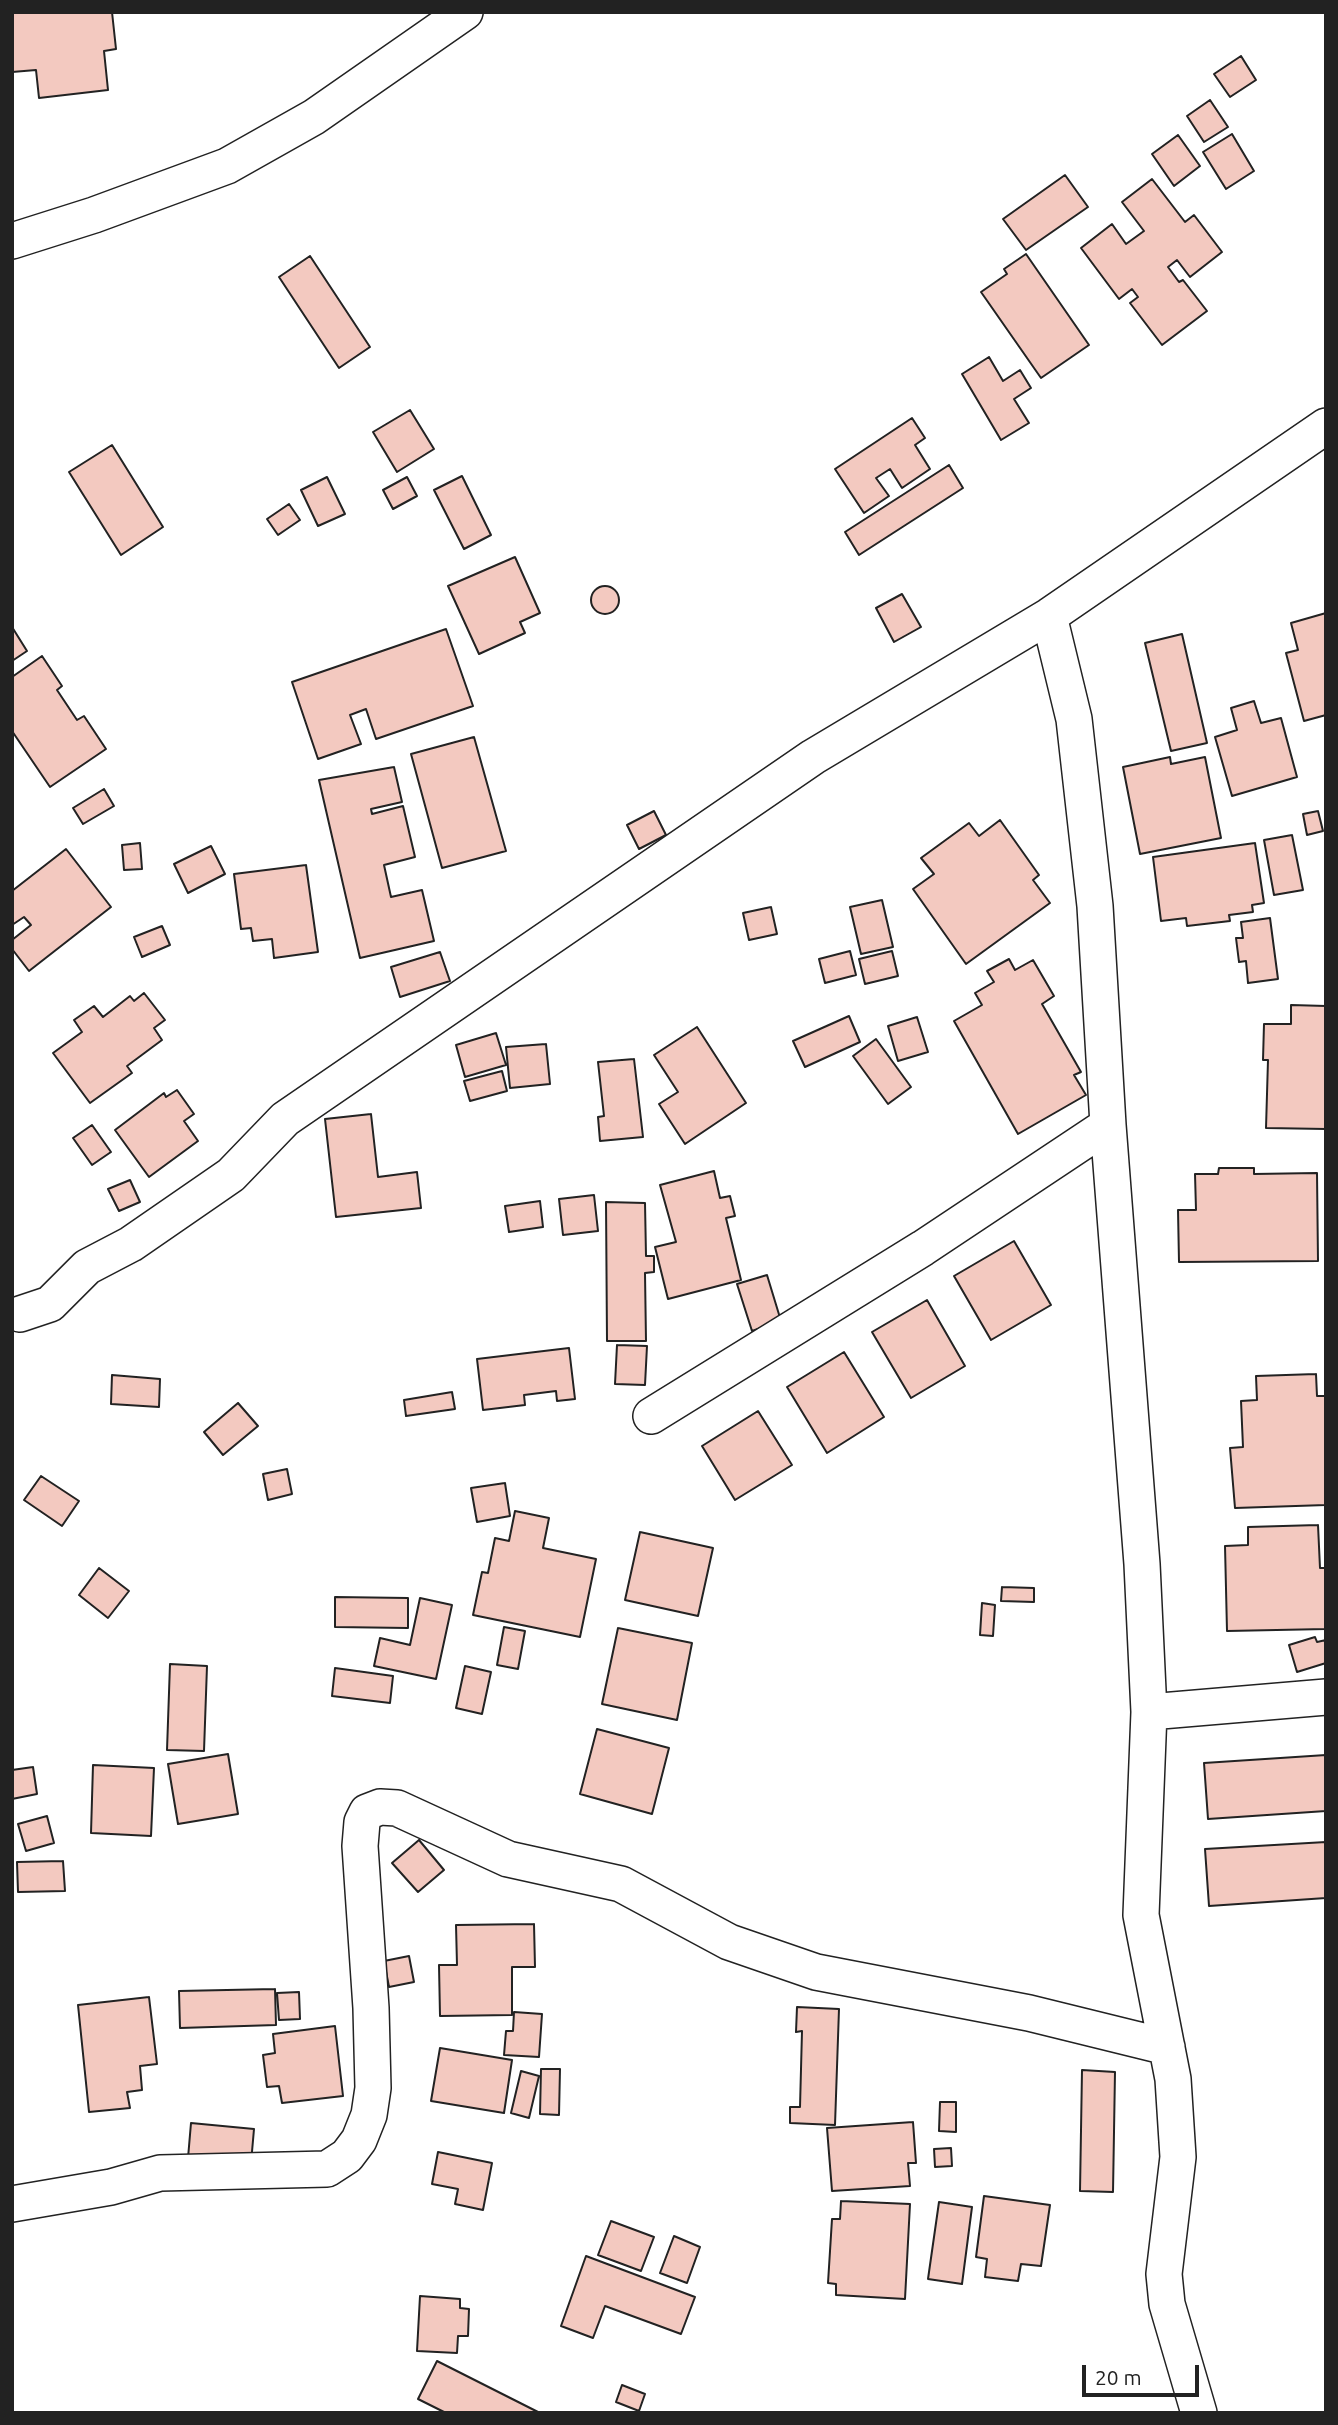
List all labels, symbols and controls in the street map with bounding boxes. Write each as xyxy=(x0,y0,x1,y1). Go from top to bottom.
scale bar xyxy=(1086,2352,1203,2396)
text: 20 m xyxy=(1095,2365,1142,2389)

